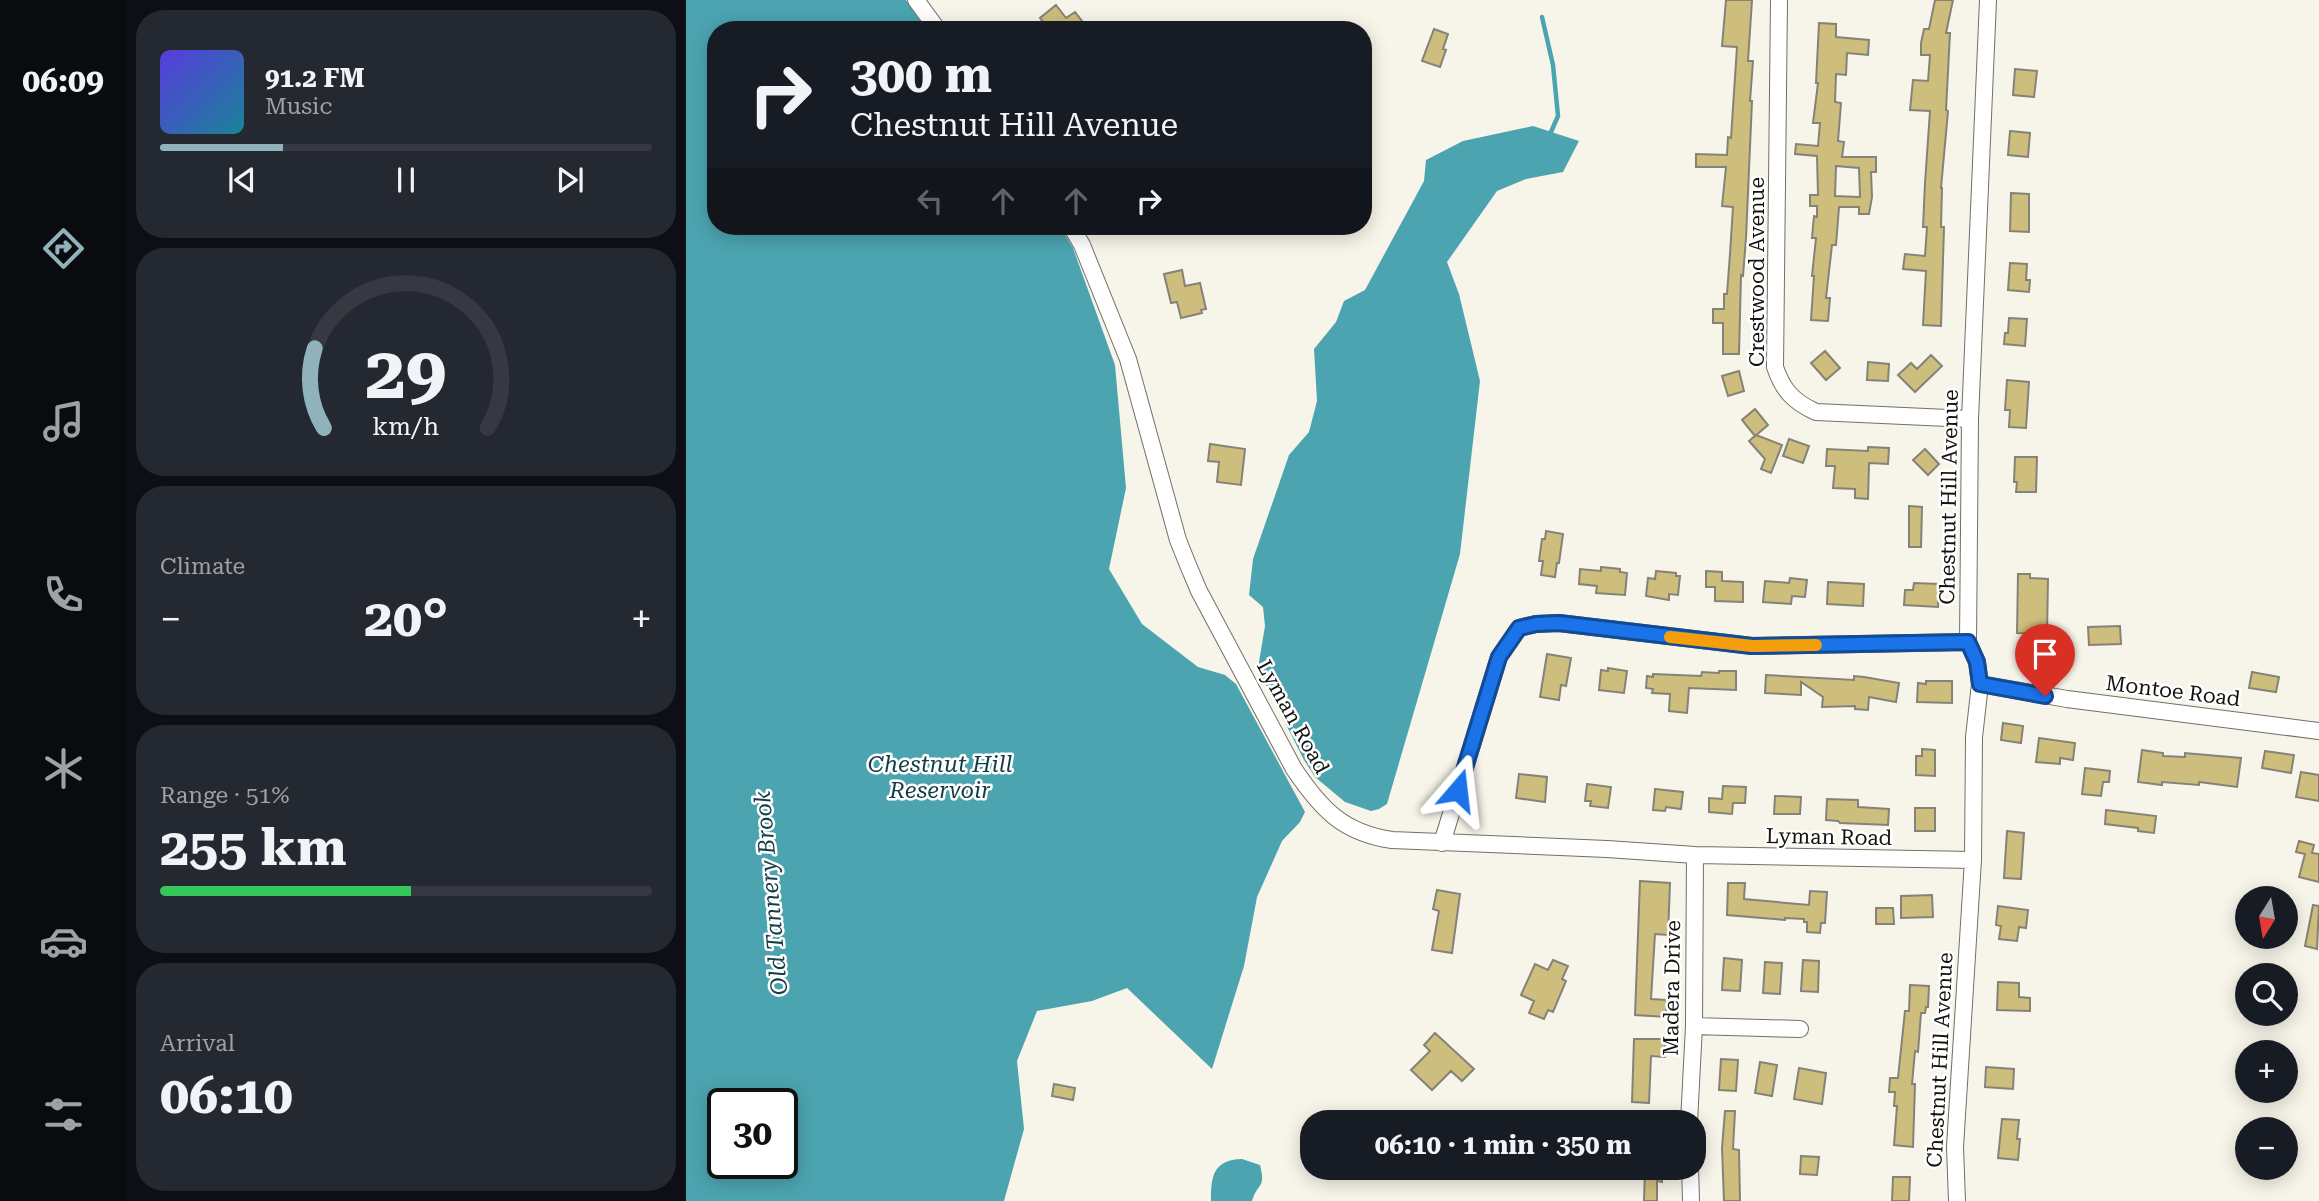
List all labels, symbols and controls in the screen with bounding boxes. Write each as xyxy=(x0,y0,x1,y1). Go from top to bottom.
text: 300 m xyxy=(850,47,992,104)
icon: right xyxy=(735,49,826,140)
text: 06:09 xyxy=(22,62,104,100)
text: 91.2 FM xyxy=(265,63,365,93)
text: Music xyxy=(265,93,332,120)
text: Chestnut Hill Avenue xyxy=(850,106,1178,144)
icon: previous xyxy=(223,161,261,199)
icon: pause xyxy=(387,161,425,199)
icon: next xyxy=(551,161,589,199)
street label: Crestwood Avenue xyxy=(1745,177,1769,367)
icon: left xyxy=(911,182,949,220)
icon: ahead xyxy=(984,182,1022,220)
icon: ahead xyxy=(1057,182,1095,220)
icon: right xyxy=(1130,182,1168,220)
icon: directions xyxy=(39,224,88,273)
text: 29 xyxy=(365,332,447,417)
street label: Chestnut Hill Avenue xyxy=(1935,389,1963,605)
icon: music xyxy=(39,397,88,446)
text: km/h xyxy=(373,412,439,441)
text: Climate xyxy=(160,553,245,580)
icon: phone xyxy=(39,570,88,619)
text: 20° xyxy=(364,588,448,649)
text: − xyxy=(160,597,181,641)
text: + xyxy=(631,597,652,641)
pin xyxy=(2015,624,2075,696)
icon: arrive xyxy=(2026,635,2064,673)
street label: Lyman Road xyxy=(1252,656,1334,778)
street label: Montoe Road xyxy=(2104,671,2242,711)
icon: climate xyxy=(39,744,88,793)
water label: Chestnut Hill Reservoir xyxy=(868,751,1012,804)
position arrow xyxy=(1421,753,1495,827)
text: Range · 51% xyxy=(160,782,289,809)
water label: Old Tannery Brook xyxy=(749,789,793,996)
text: 255 km xyxy=(160,817,347,878)
street label: Lyman Road xyxy=(1766,824,1893,850)
north arrow xyxy=(2235,886,2298,948)
map controls xyxy=(2235,886,2298,1180)
icon: car xyxy=(39,917,88,966)
street label: Madera Drive xyxy=(1659,920,1685,1056)
street label: Chestnut Hill Avenue xyxy=(1922,952,1958,1168)
button: search xyxy=(2235,963,2298,1026)
text: Arrival xyxy=(160,1030,235,1057)
button: + xyxy=(2235,1040,2298,1103)
text: 06:10 xyxy=(160,1065,293,1126)
speed limit sign: 30 xyxy=(707,1088,798,1179)
icon: filters xyxy=(39,1090,88,1139)
button: − xyxy=(2235,1117,2298,1180)
text: 06:10 · 1 min · 350 m xyxy=(1375,1130,1631,1160)

